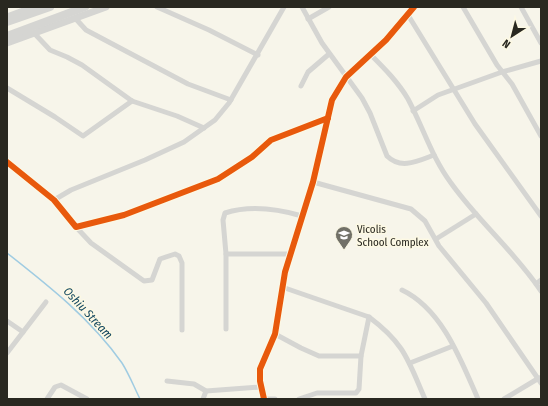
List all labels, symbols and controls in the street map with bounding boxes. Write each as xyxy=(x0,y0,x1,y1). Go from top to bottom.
north arrow xyxy=(492,16,532,56)
text: N xyxy=(500,36,513,51)
place label: Vicolis School Complex xyxy=(357,223,429,249)
school or university icon: Vicolis School Complex xyxy=(334,225,354,250)
water label: Oshiu Stream xyxy=(61,284,115,342)

